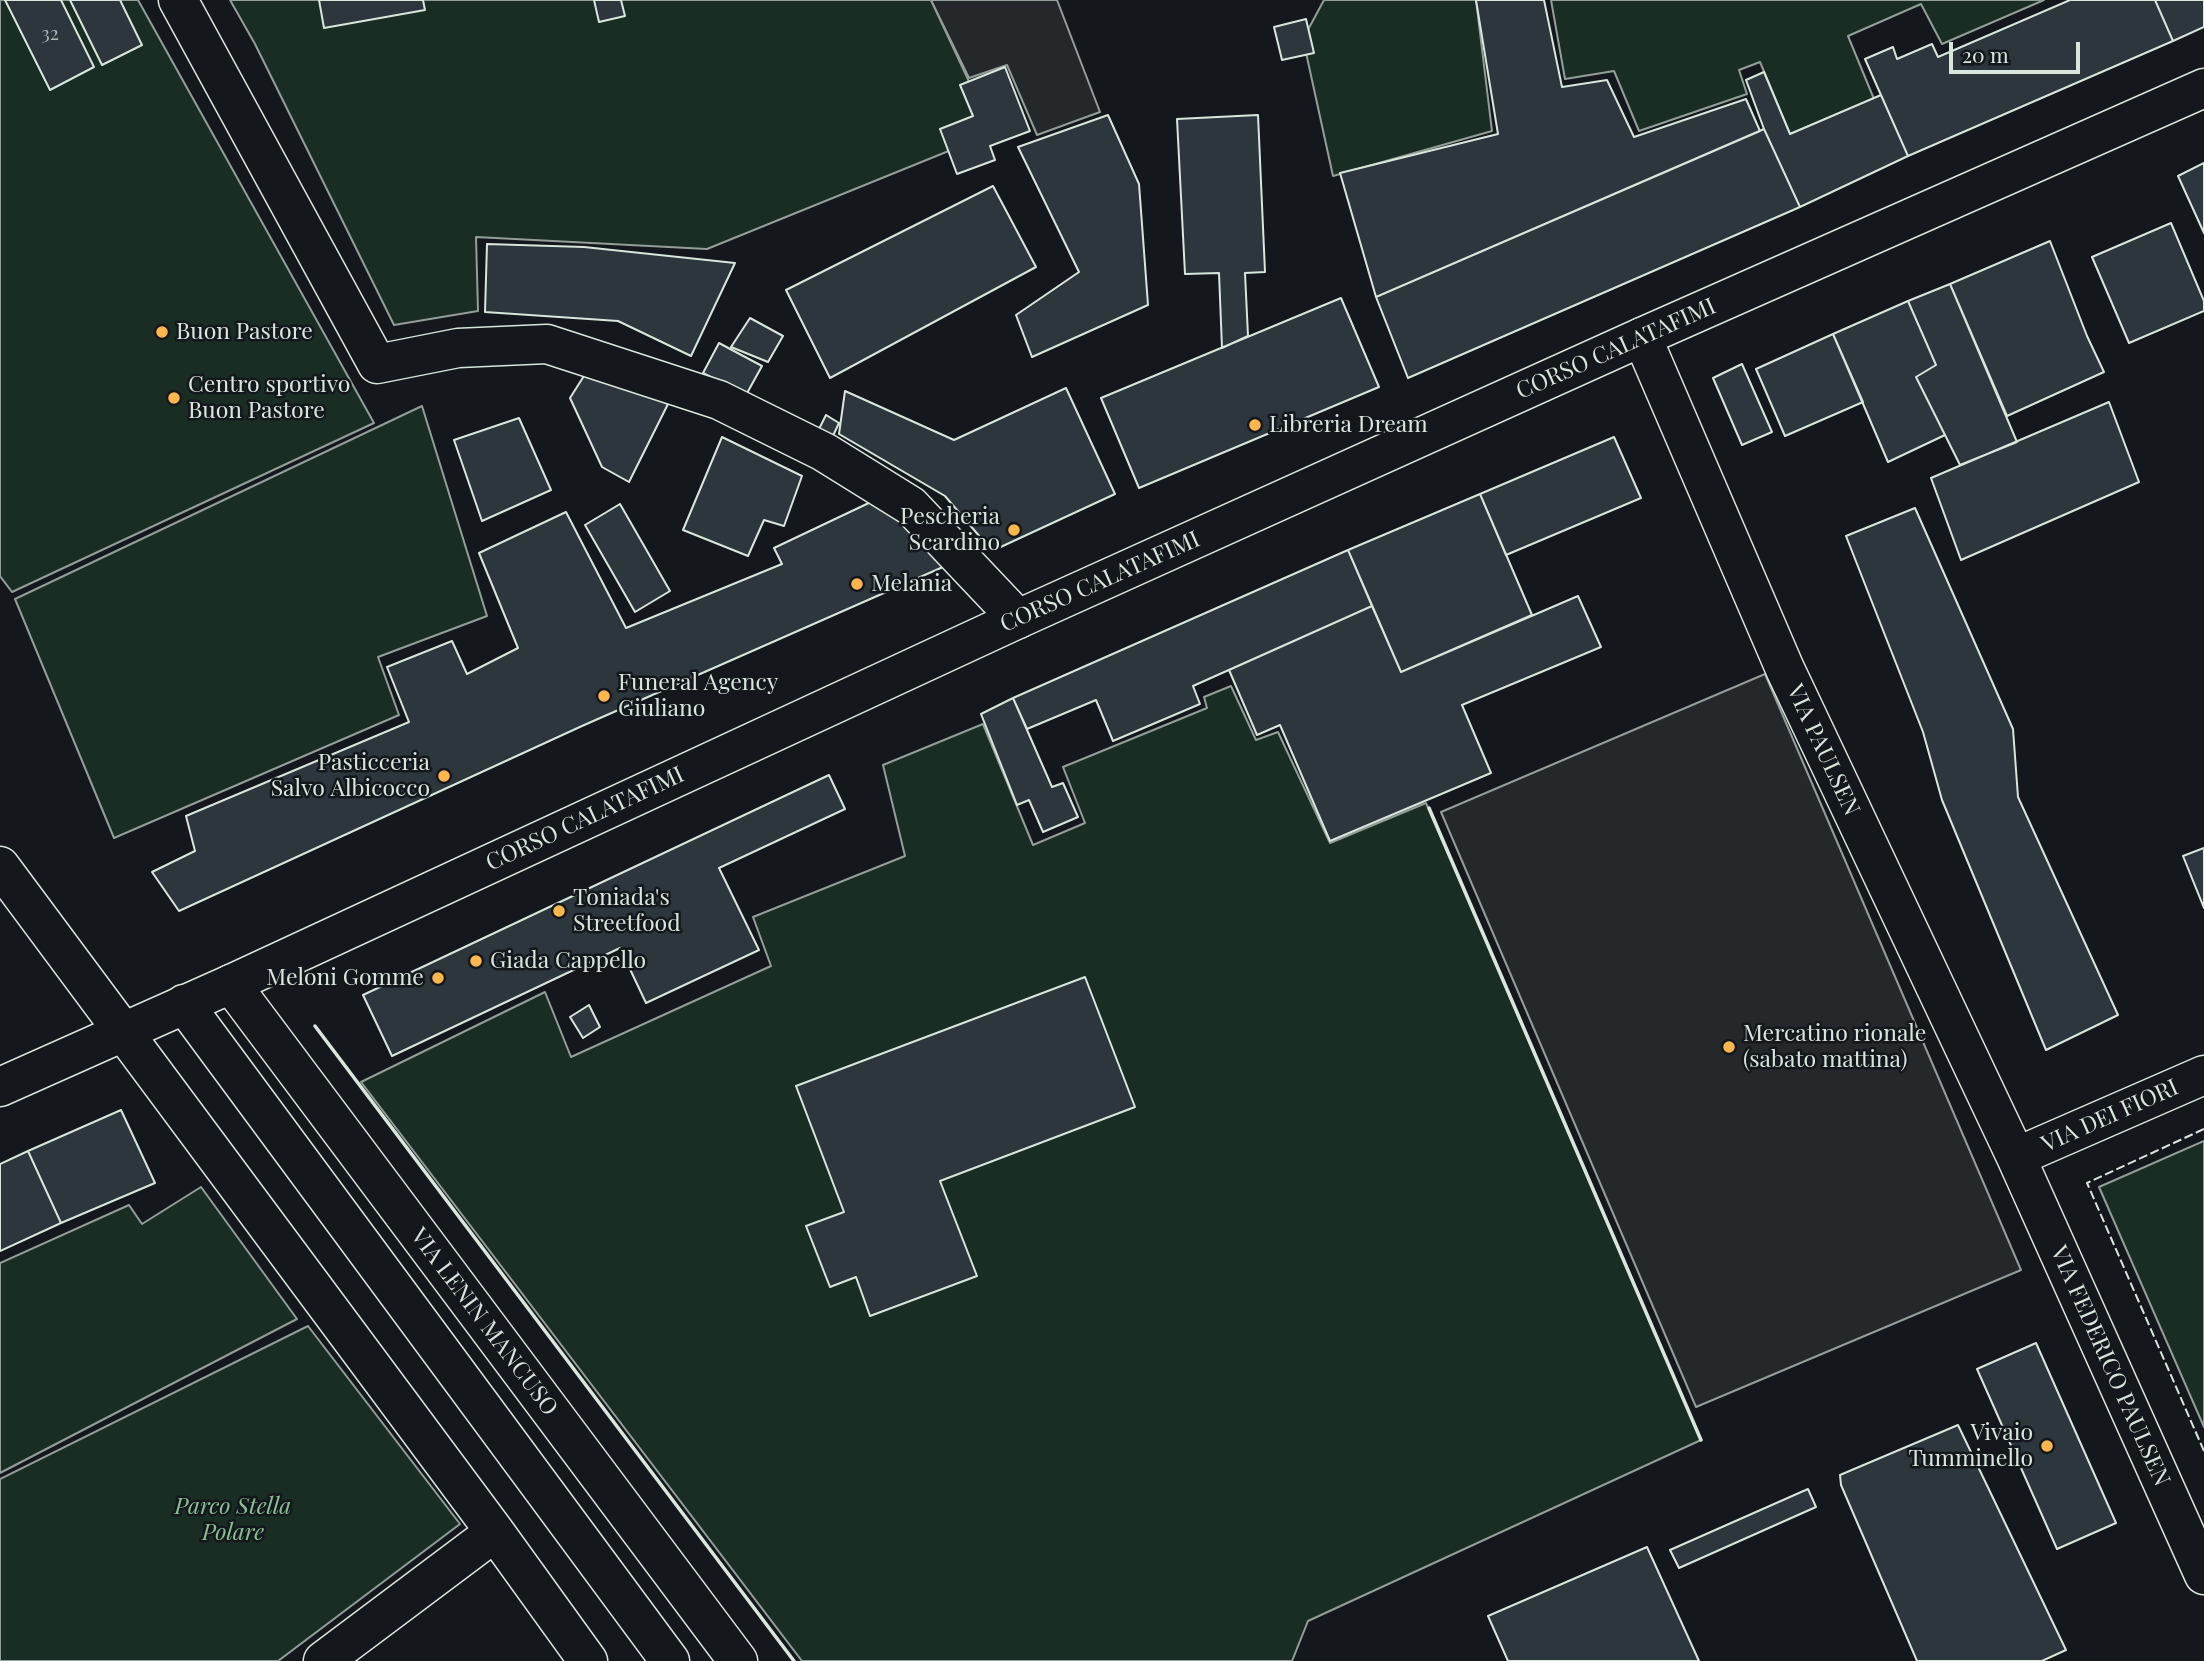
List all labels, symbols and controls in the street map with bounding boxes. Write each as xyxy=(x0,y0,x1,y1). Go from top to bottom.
house number: 32 xyxy=(41,23,59,45)
scale bar xyxy=(1952,28,2083,72)
text: 20 m xyxy=(1962,40,2009,68)
street label: CORSO CALATAFIMI xyxy=(1512,293,1720,405)
place label: Buon Pastore xyxy=(176,318,313,346)
marker: Buon Pastore xyxy=(154,324,170,340)
place label: Centro sportivo Buon Pastore xyxy=(188,371,350,425)
marker: Centro sportivo Buon Pastore xyxy=(166,390,182,406)
place label: Libreria Dream xyxy=(1269,411,1428,439)
marker: Libreria Dream xyxy=(1247,417,1263,433)
place label: Pescheria Scardino xyxy=(900,503,1000,557)
marker: Pescheria Scardino xyxy=(1006,522,1022,538)
street label: CORSO CALATAFIMI xyxy=(996,526,1204,638)
place label: Melania xyxy=(871,570,952,598)
marker: Melania xyxy=(849,576,865,592)
place label: Funeral Agency Giuliano xyxy=(618,669,778,723)
street label: VIA PAULSEN xyxy=(1781,680,1865,820)
marker: Funeral Agency Giuliano xyxy=(596,688,612,704)
place label: Pasticceria Salvo Albicocco xyxy=(271,749,430,803)
street label: CORSO CALATAFIMI xyxy=(482,761,688,877)
marker: Pasticceria Salvo Albicocco xyxy=(436,768,452,784)
place label: Toniada's Streetfood xyxy=(573,884,681,938)
marker: Toniada's Streetfood xyxy=(551,903,567,919)
place label: Giada Cappello xyxy=(490,947,646,975)
marker: Giada Cappello xyxy=(468,953,484,969)
place label: Meloni Gomme xyxy=(266,964,424,992)
marker: Meloni Gomme xyxy=(430,970,446,986)
place label: Mercatino rionale (sabato mattina) xyxy=(1743,1020,1926,1074)
marker: Mercatino rionale (sabato mattina) xyxy=(1721,1039,1737,1055)
street label: VIA DEI FIORI xyxy=(2037,1074,2183,1158)
street label: VIA LENIN MANCUSO xyxy=(405,1223,563,1421)
street label: VIA FEDERICO PAULSEN xyxy=(2045,1242,2175,1490)
place label: Vivaio Tumminello xyxy=(1908,1419,2033,1473)
marker: Vivaio Tumminello xyxy=(2039,1438,2055,1454)
park label: Parco Stella Polare xyxy=(175,1493,291,1547)

